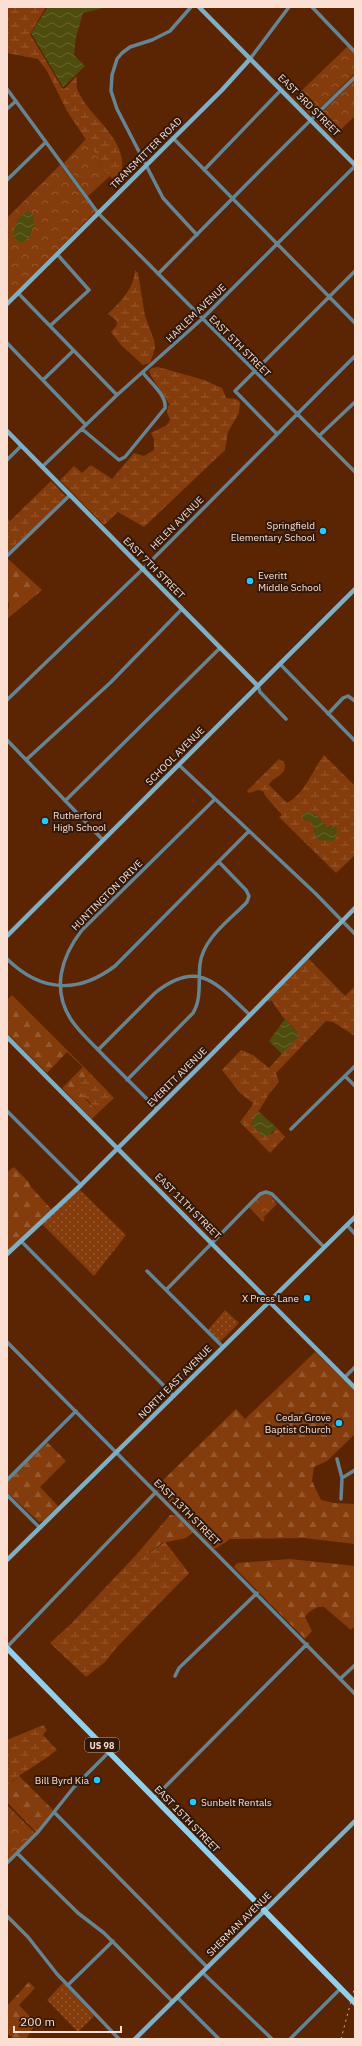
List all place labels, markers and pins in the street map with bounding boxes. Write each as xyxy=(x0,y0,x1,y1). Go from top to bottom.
place label: Springfield Elementary School xyxy=(231,519,315,544)
marker: Springfield Elementary School xyxy=(318,526,328,536)
place label: Everitt Middle School xyxy=(258,569,322,594)
marker: Everitt Middle School xyxy=(245,576,255,586)
place label: Rutherford High School xyxy=(53,809,107,834)
marker: Rutherford High School xyxy=(40,816,50,826)
place label: X Press Lane xyxy=(242,1292,299,1305)
marker: X Press Lane xyxy=(302,1293,312,1303)
place label: Cedar Grove Baptist Church xyxy=(265,1411,332,1436)
marker: Cedar Grove Baptist Church xyxy=(334,1418,344,1428)
place label: Bill Byrd Kia xyxy=(35,1774,90,1787)
marker: Bill Byrd Kia xyxy=(92,1775,102,1785)
place label: Sunbelt Rentals xyxy=(201,1796,272,1809)
marker: Sunbelt Rentals xyxy=(188,1797,198,1807)

